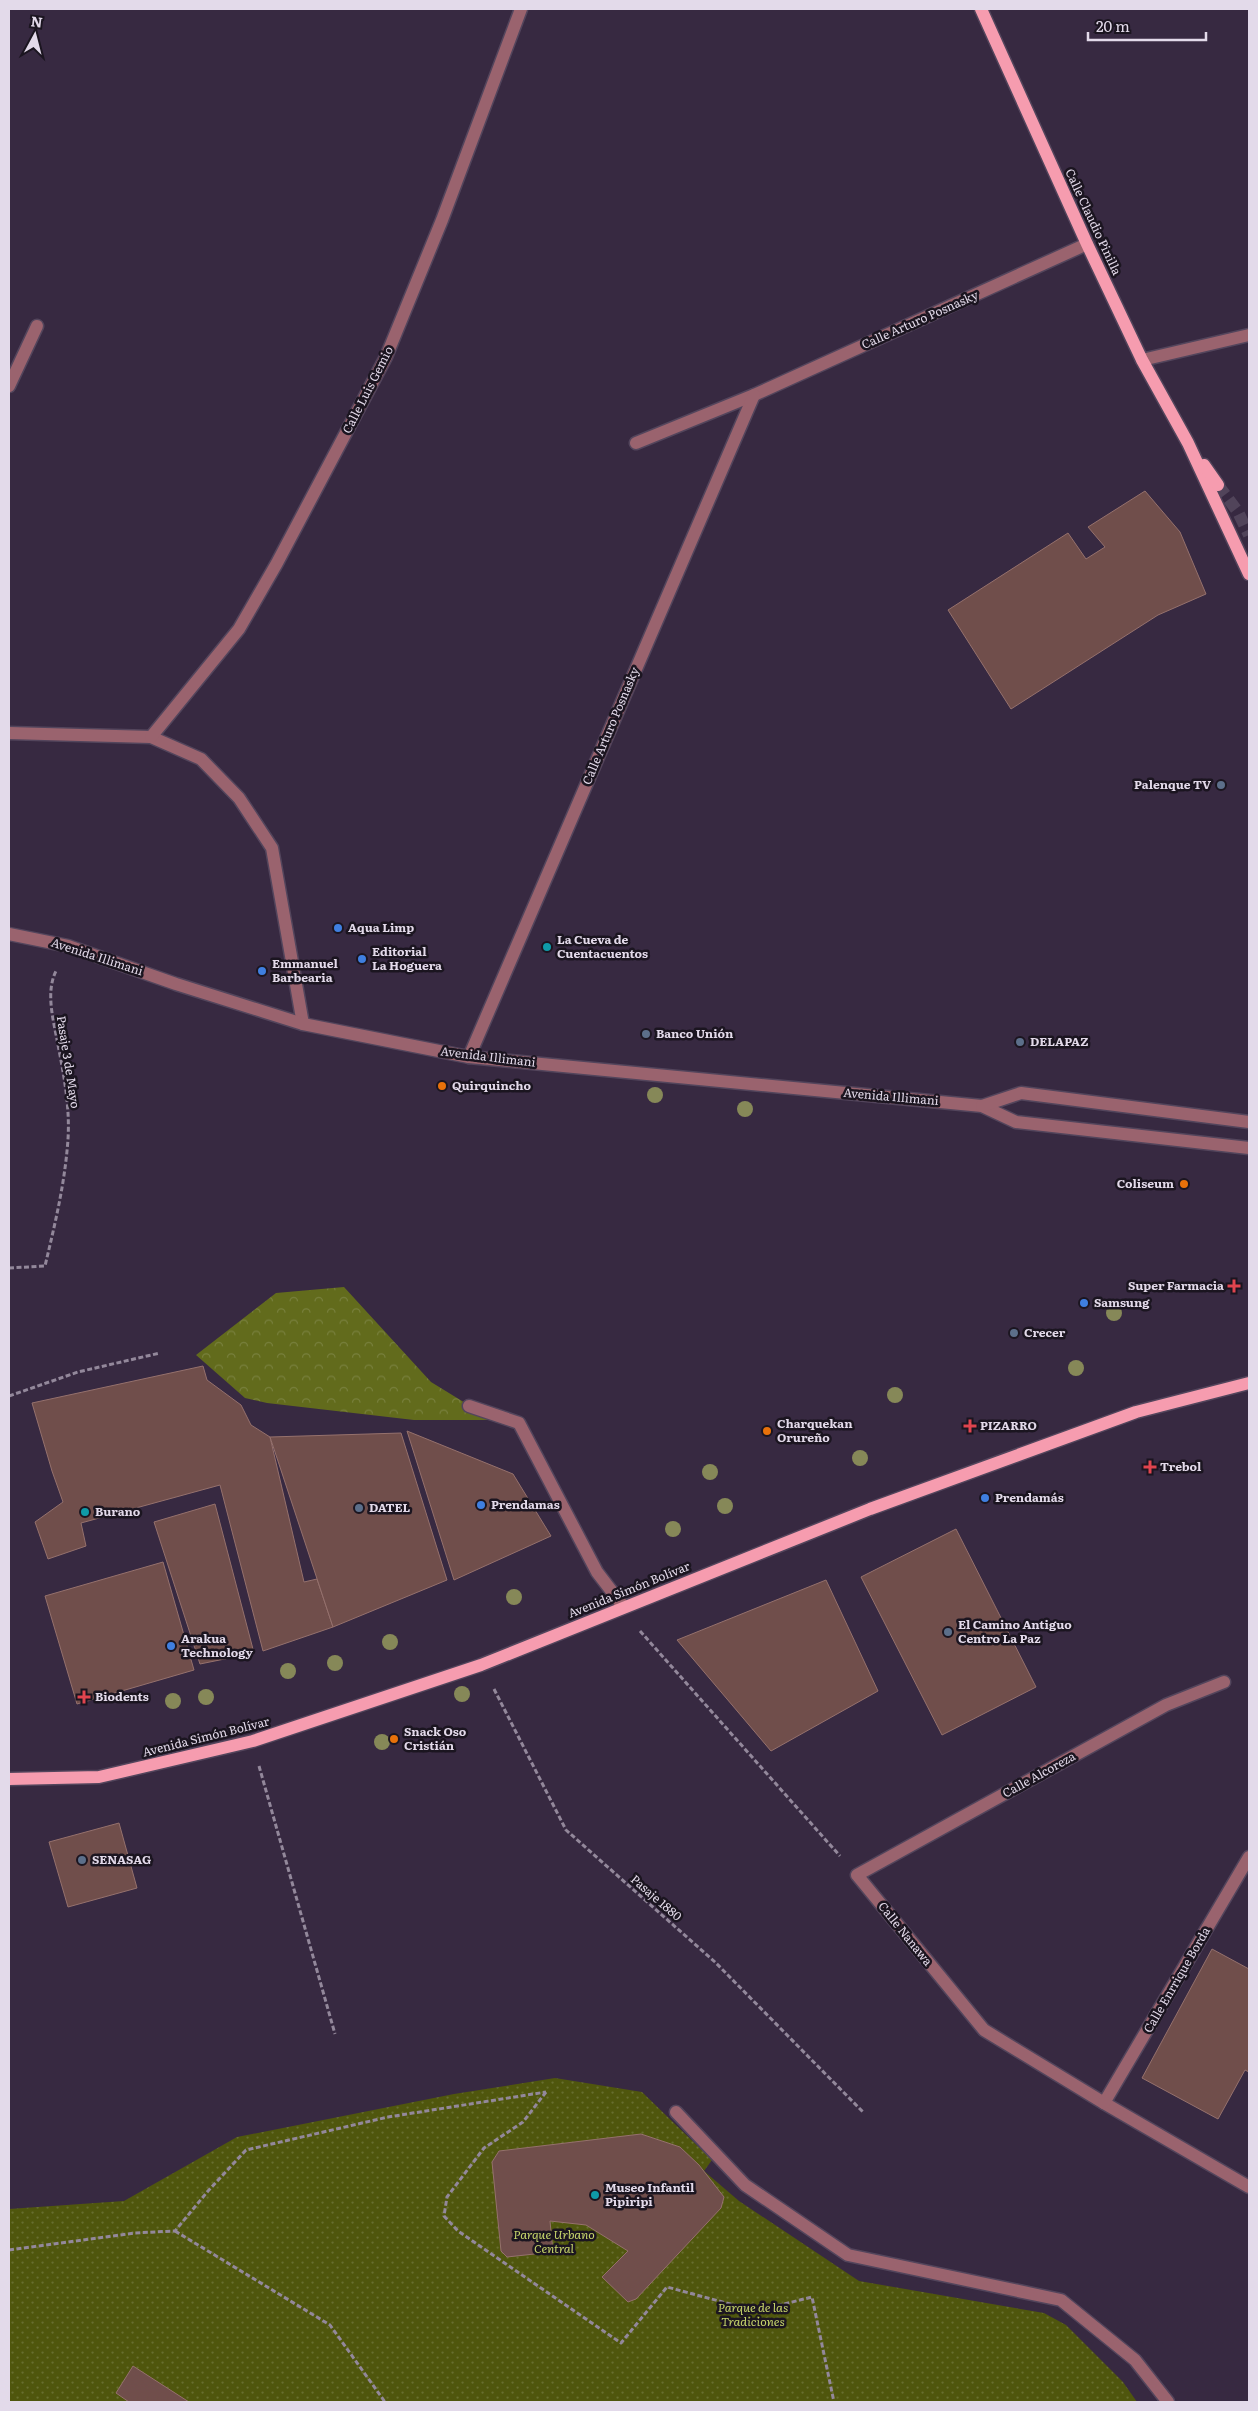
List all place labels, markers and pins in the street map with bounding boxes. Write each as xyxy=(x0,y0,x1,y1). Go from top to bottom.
place label: Palenque TV xyxy=(1134,775,1211,793)
marker: Palenque TV xyxy=(1215,779,1227,791)
place label: Aqua Limp xyxy=(348,918,414,936)
marker: Aqua Limp xyxy=(332,922,344,934)
place label: La Cueva de Cuentacuentos xyxy=(557,930,648,962)
marker: La Cueva de Cuentacuentos xyxy=(541,941,553,953)
place label: Editorial La Hoguera xyxy=(372,942,442,974)
marker: Editorial La Hoguera xyxy=(356,953,368,965)
place label: Emmanuel Barbearia xyxy=(272,954,338,986)
marker: Emmanuel Barbearia xyxy=(256,965,268,977)
place label: Banco Unión xyxy=(656,1024,734,1042)
marker: Banco Unión xyxy=(640,1028,652,1040)
place label: DELAPAZ xyxy=(1030,1032,1088,1050)
marker: DELAPAZ xyxy=(1014,1036,1026,1048)
place label: Quirquincho xyxy=(452,1076,531,1094)
marker: Quirquincho xyxy=(436,1080,448,1092)
place label: Coliseum xyxy=(1117,1174,1174,1192)
marker: Coliseum xyxy=(1178,1178,1190,1190)
place label: Super Farmacia xyxy=(1128,1276,1224,1294)
marker: Super Farmacia xyxy=(1228,1280,1240,1292)
place label: Samsung xyxy=(1094,1293,1150,1311)
marker: Samsung xyxy=(1078,1297,1090,1309)
place label: Crecer xyxy=(1024,1323,1066,1341)
marker: Crecer xyxy=(1008,1327,1020,1339)
place label: Charquekan Orureño xyxy=(777,1414,853,1446)
place label: PIZARRO xyxy=(980,1416,1037,1434)
marker: PIZARRO xyxy=(964,1420,976,1432)
marker: Charquekan Orureño xyxy=(761,1425,773,1437)
place label: Trebol xyxy=(1160,1457,1202,1475)
marker: Trebol xyxy=(1144,1461,1156,1473)
place label: Prendamás xyxy=(995,1488,1064,1506)
marker: Prendamás xyxy=(979,1492,991,1504)
place label: Prendamas xyxy=(491,1495,560,1513)
place label: DATEL xyxy=(369,1498,411,1516)
marker: Prendamas xyxy=(475,1499,487,1511)
place label: Burano xyxy=(95,1502,141,1520)
marker: DATEL xyxy=(353,1502,365,1514)
marker: Burano xyxy=(79,1506,91,1518)
place label: El Camino Antiguo Centro La Paz xyxy=(958,1615,1072,1647)
marker: El Camino Antiguo Centro La Paz xyxy=(942,1626,954,1638)
place label: Arakua Technology xyxy=(181,1629,253,1661)
marker: Arakua Technology xyxy=(165,1640,177,1652)
place label: Biodents xyxy=(95,1687,149,1705)
marker: Biodents xyxy=(77,1690,91,1704)
place label: Snack Oso Cristián xyxy=(404,1722,467,1754)
marker: Snack Oso Cristián xyxy=(388,1733,400,1745)
place label: SENASAG xyxy=(92,1850,151,1868)
marker: SENASAG xyxy=(76,1854,88,1866)
place label: Museo Infantil Pipiripi xyxy=(605,2178,695,2210)
marker: Museo Infantil Pipiripi xyxy=(589,2189,601,2201)

